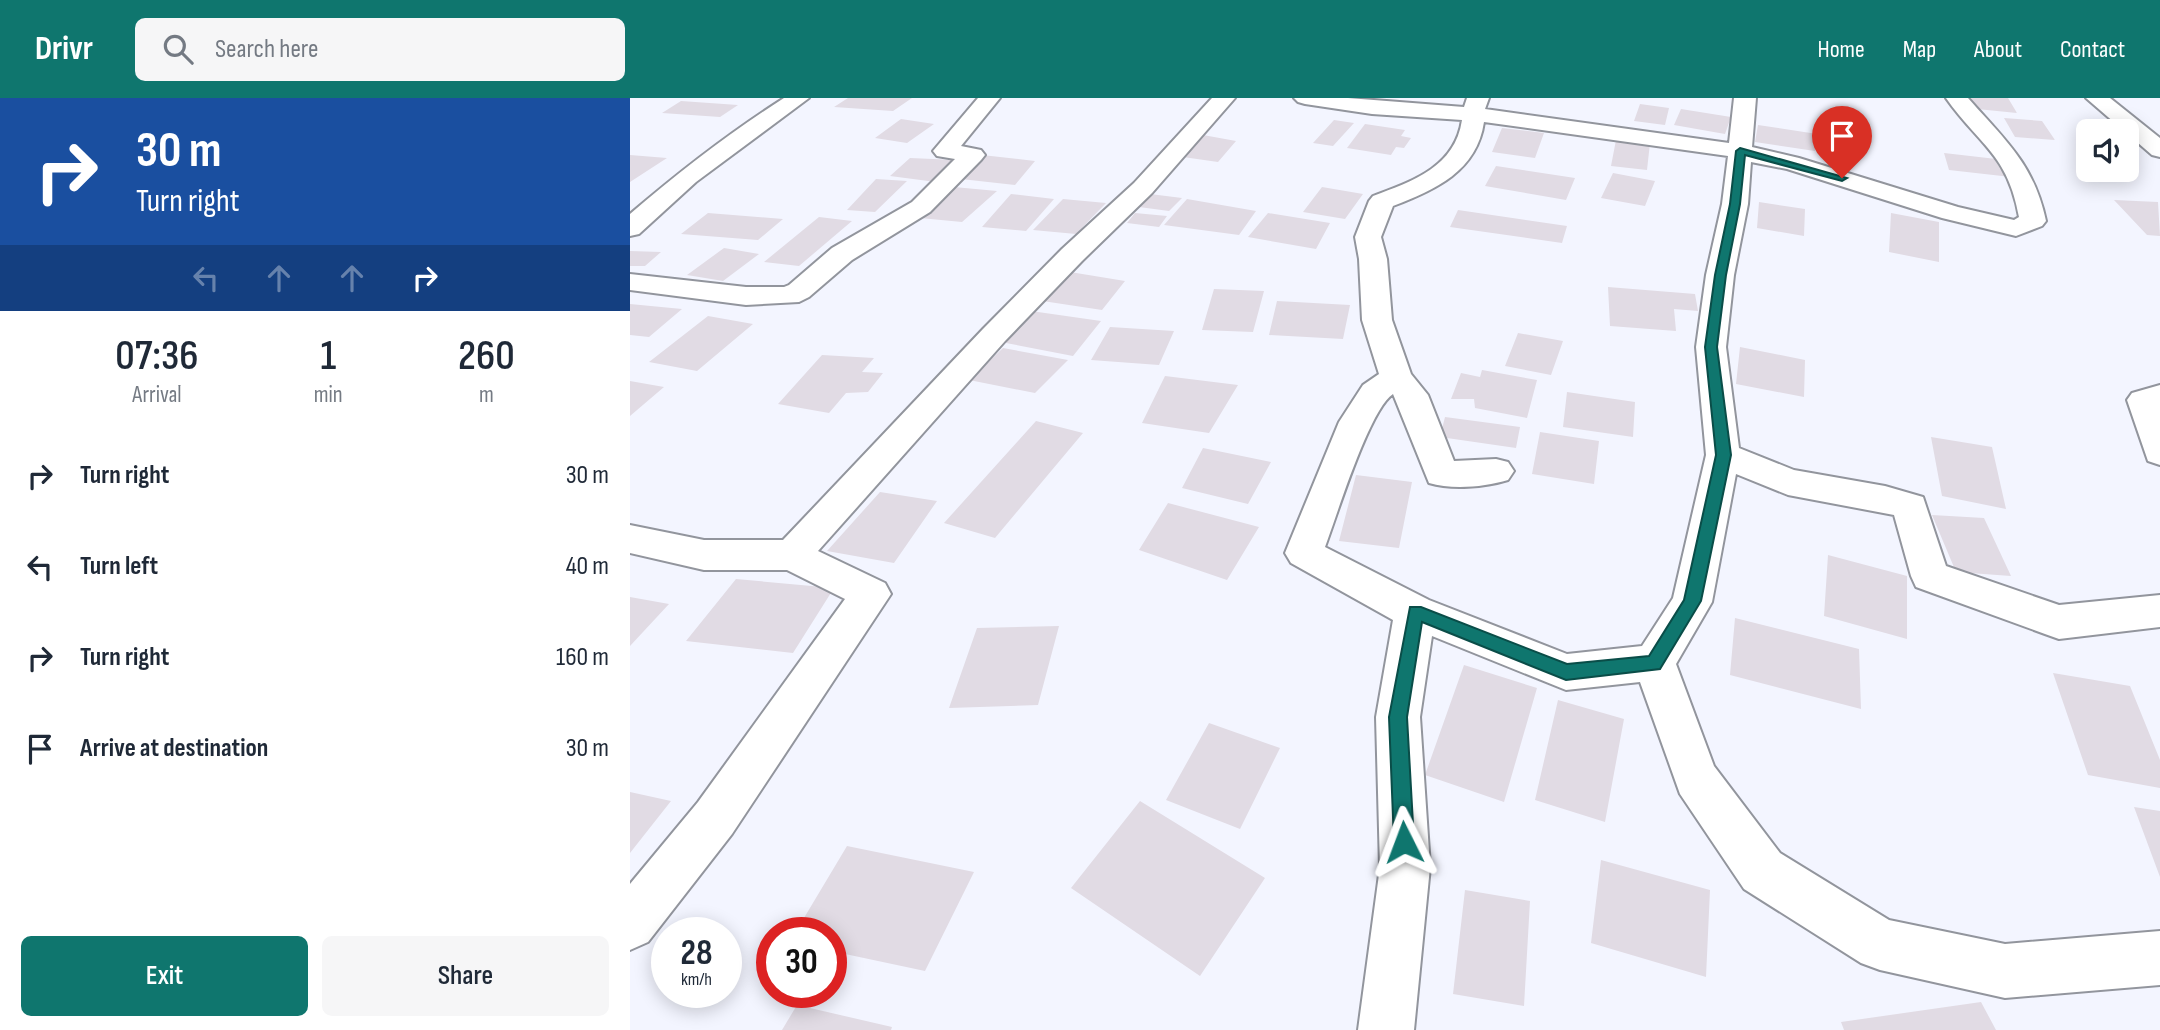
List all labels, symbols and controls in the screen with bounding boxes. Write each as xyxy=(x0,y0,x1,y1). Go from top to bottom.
search box xyxy=(135,18,625,81)
text: Drivr xyxy=(35,29,93,69)
icon: search xyxy=(159,30,197,68)
text: Search here xyxy=(215,34,318,65)
text: Home xyxy=(1817,35,1865,64)
text: Map xyxy=(1903,35,1936,64)
text: About xyxy=(1974,35,2022,64)
text: Contact xyxy=(2060,35,2125,64)
pin xyxy=(1812,106,1872,178)
icon: arrive xyxy=(1823,117,1861,155)
map controls xyxy=(2076,119,2139,182)
button: sound xyxy=(2076,119,2139,182)
text: 30 m xyxy=(136,122,221,181)
icon: right xyxy=(21,126,112,217)
text: Turn right xyxy=(136,182,240,221)
icon: left xyxy=(187,259,225,297)
icon: ahead xyxy=(260,259,298,297)
icon: ahead xyxy=(333,259,371,297)
icon: right xyxy=(406,259,444,297)
text: 07:36 xyxy=(115,331,198,382)
text: 1 xyxy=(320,331,336,382)
text: 260 xyxy=(458,331,515,382)
text: Arrival xyxy=(132,381,182,409)
text: min xyxy=(314,381,343,409)
text: m xyxy=(479,381,494,409)
icon: right xyxy=(21,457,59,495)
text: Turn right xyxy=(80,460,169,491)
text: 30 m xyxy=(566,460,609,491)
icon: left xyxy=(21,548,59,586)
text: Turn left xyxy=(80,551,158,582)
text: 40 m xyxy=(566,551,609,582)
icon: right xyxy=(21,639,59,677)
text: Turn right xyxy=(80,642,169,673)
text: 160 m xyxy=(556,642,609,673)
icon: arrive xyxy=(21,730,59,768)
text: Arrive at destination xyxy=(80,733,268,764)
text: 30 m xyxy=(566,733,609,764)
position arrow xyxy=(1367,805,1441,879)
speed limit sign: 30 xyxy=(756,917,847,1008)
text: 28 xyxy=(681,932,712,975)
button: Exit xyxy=(21,936,308,1016)
button: Share xyxy=(322,936,609,1016)
text: km/h xyxy=(681,969,712,990)

